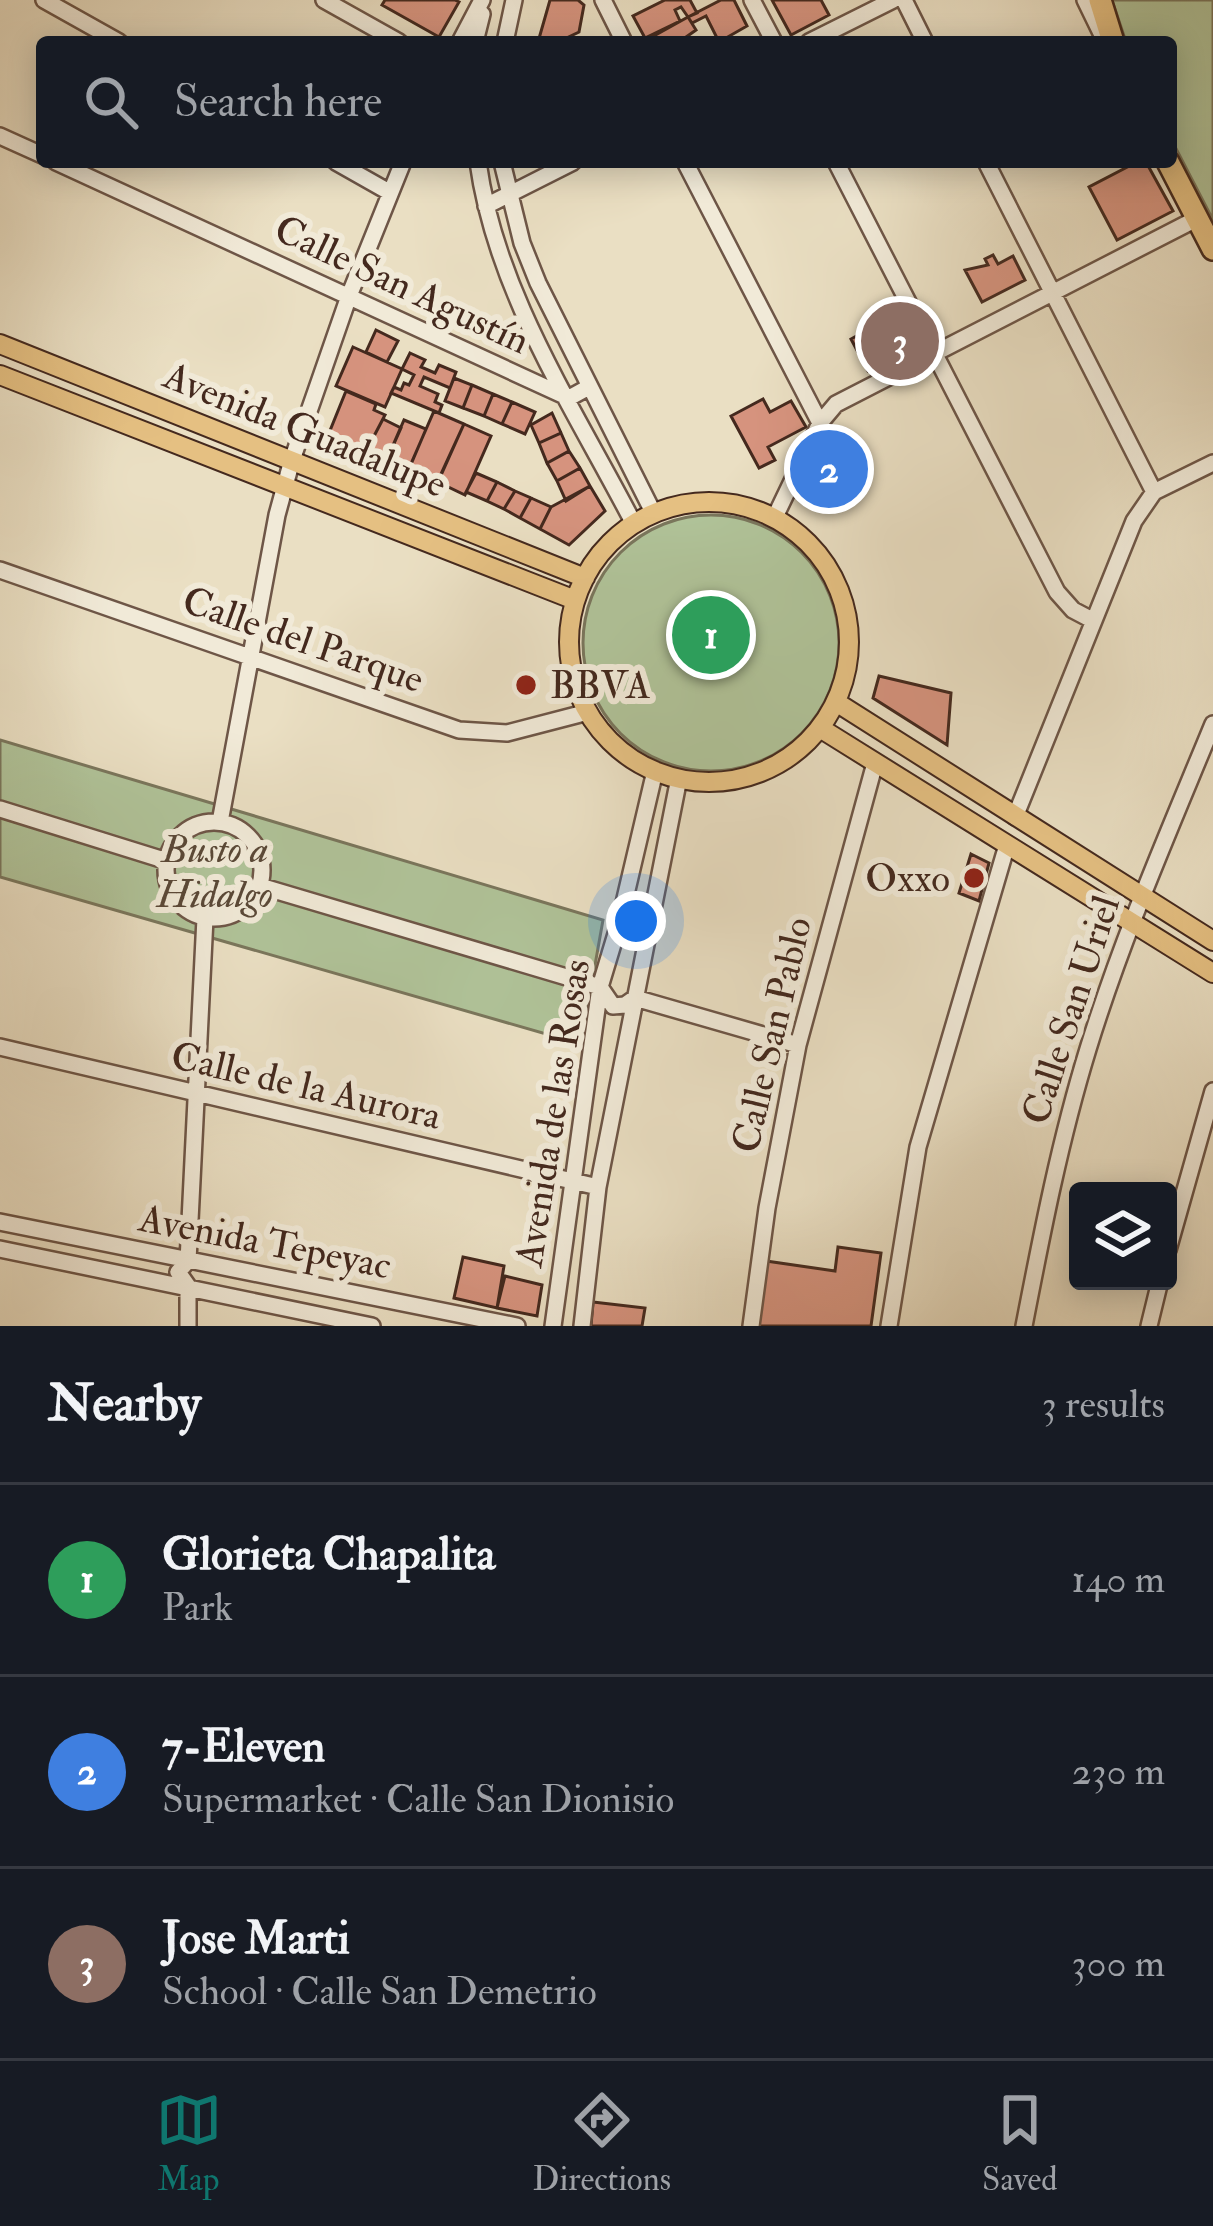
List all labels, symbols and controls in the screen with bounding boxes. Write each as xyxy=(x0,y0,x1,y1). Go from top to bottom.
search box xyxy=(36,36,1177,168)
icon: search xyxy=(78,69,144,135)
text: Search here xyxy=(174,74,382,130)
street label: Calle San Agustín xyxy=(267,205,537,365)
pin: 3 xyxy=(861,296,939,386)
street label: Avenida Guadalupe xyxy=(156,351,454,509)
pin: 2 xyxy=(790,424,868,514)
street label: Calle del Parque xyxy=(176,576,430,704)
pin: 1 xyxy=(672,590,750,680)
place label: BBVA xyxy=(550,661,651,710)
marker: BBVA xyxy=(513,672,539,698)
park label: Busto a Hidalgo xyxy=(155,825,273,919)
place label: Oxxo xyxy=(865,854,950,903)
marker: Oxxo xyxy=(961,865,987,891)
street label: Calle San Uriel xyxy=(1011,889,1131,1131)
your location xyxy=(606,891,666,951)
street label: Calle San Pablo xyxy=(721,912,823,1158)
street label: Avenida de las Rosas xyxy=(504,956,602,1271)
street label: Calle de la Aurora xyxy=(166,1031,447,1141)
map controls xyxy=(1069,1182,1177,1290)
button: layers xyxy=(1069,1182,1177,1290)
street label: Avenida Tepeyac xyxy=(134,1193,395,1290)
text: Nearby xyxy=(48,1372,201,1436)
text: 3 results xyxy=(1042,1380,1165,1429)
text: Glorieta Chapalita xyxy=(162,1527,495,1583)
text: 1 xyxy=(80,1555,94,1604)
text: 140 m xyxy=(1072,1555,1165,1604)
text: Park xyxy=(162,1583,233,1632)
text: 7-Eleven xyxy=(162,1719,325,1775)
text: 2 xyxy=(77,1747,97,1796)
text: 230 m xyxy=(1072,1747,1165,1796)
text: Supermarket · Calle San Dionisio xyxy=(162,1775,674,1824)
text: Jose Marti xyxy=(162,1911,350,1967)
text: 3 xyxy=(80,1939,94,1988)
text: 300 m xyxy=(1072,1939,1165,1988)
text: School · Calle San Demetrio xyxy=(162,1967,597,2016)
tab: Map xyxy=(156,2087,222,2200)
tab: Directions xyxy=(533,2087,671,2200)
tab: Saved xyxy=(982,2087,1057,2200)

